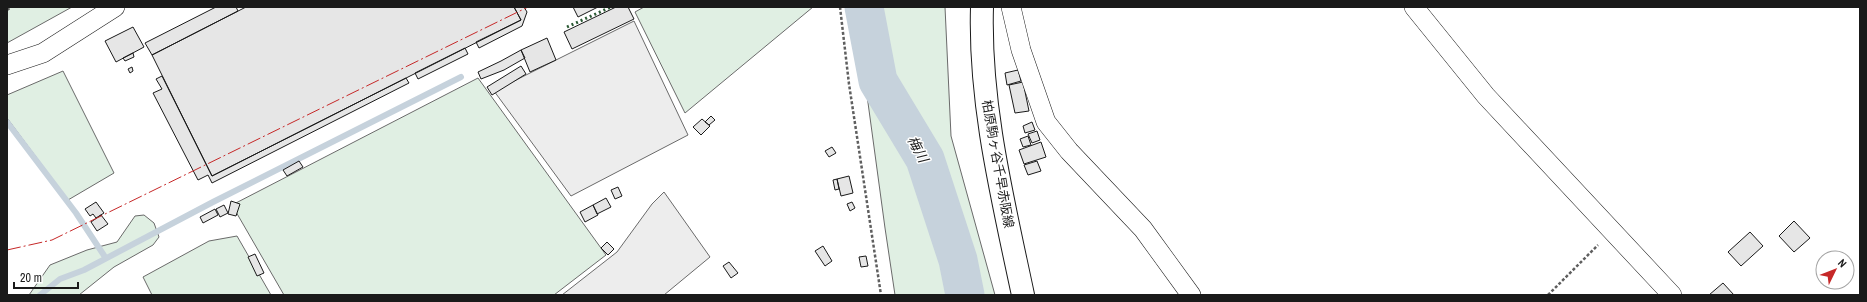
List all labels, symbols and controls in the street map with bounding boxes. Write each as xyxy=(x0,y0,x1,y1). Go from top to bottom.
street label: 柏原駒ヶ谷千早赤阪線 xyxy=(978,99,1018,229)
water label: 梅川 xyxy=(903,132,933,167)
north arrow xyxy=(1815,250,1855,290)
text: N xyxy=(1835,256,1850,270)
scale bar xyxy=(14,264,78,290)
text: 20 m xyxy=(20,270,42,286)

